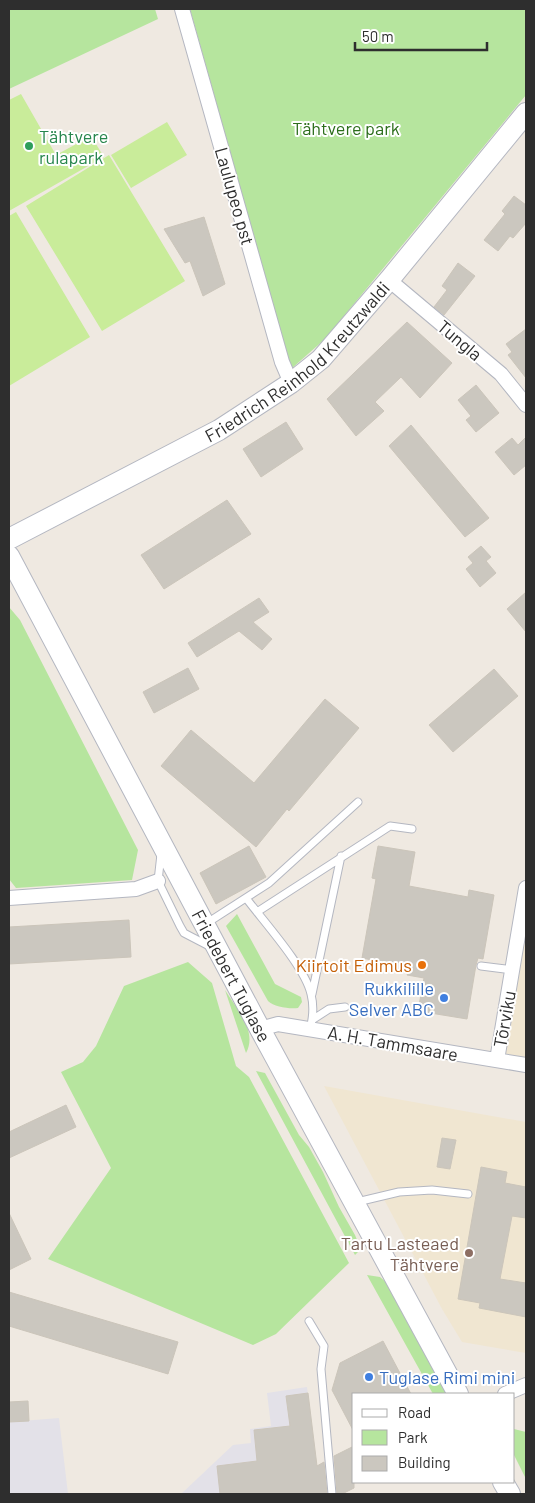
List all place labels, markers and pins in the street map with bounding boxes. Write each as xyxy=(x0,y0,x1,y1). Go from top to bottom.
place label: Tähtvere rulapark xyxy=(39,125,108,168)
marker: Tähtvere rulapark xyxy=(23,140,35,152)
place label: Kiirtoit Edimus xyxy=(296,954,412,976)
marker: Kiirtoit Edimus xyxy=(416,959,428,971)
place label: Rukkilille Selver ABC xyxy=(349,977,434,1020)
marker: Rukkilille Selver ABC xyxy=(438,992,450,1004)
place label: Tartu Lasteaed Tähtvere xyxy=(341,1232,459,1275)
marker: Tartu Lasteaed Tähtvere xyxy=(463,1247,475,1259)
place label: Tuglase Rimi mini xyxy=(379,1366,515,1388)
marker: Tuglase Rimi mini xyxy=(363,1371,375,1383)

